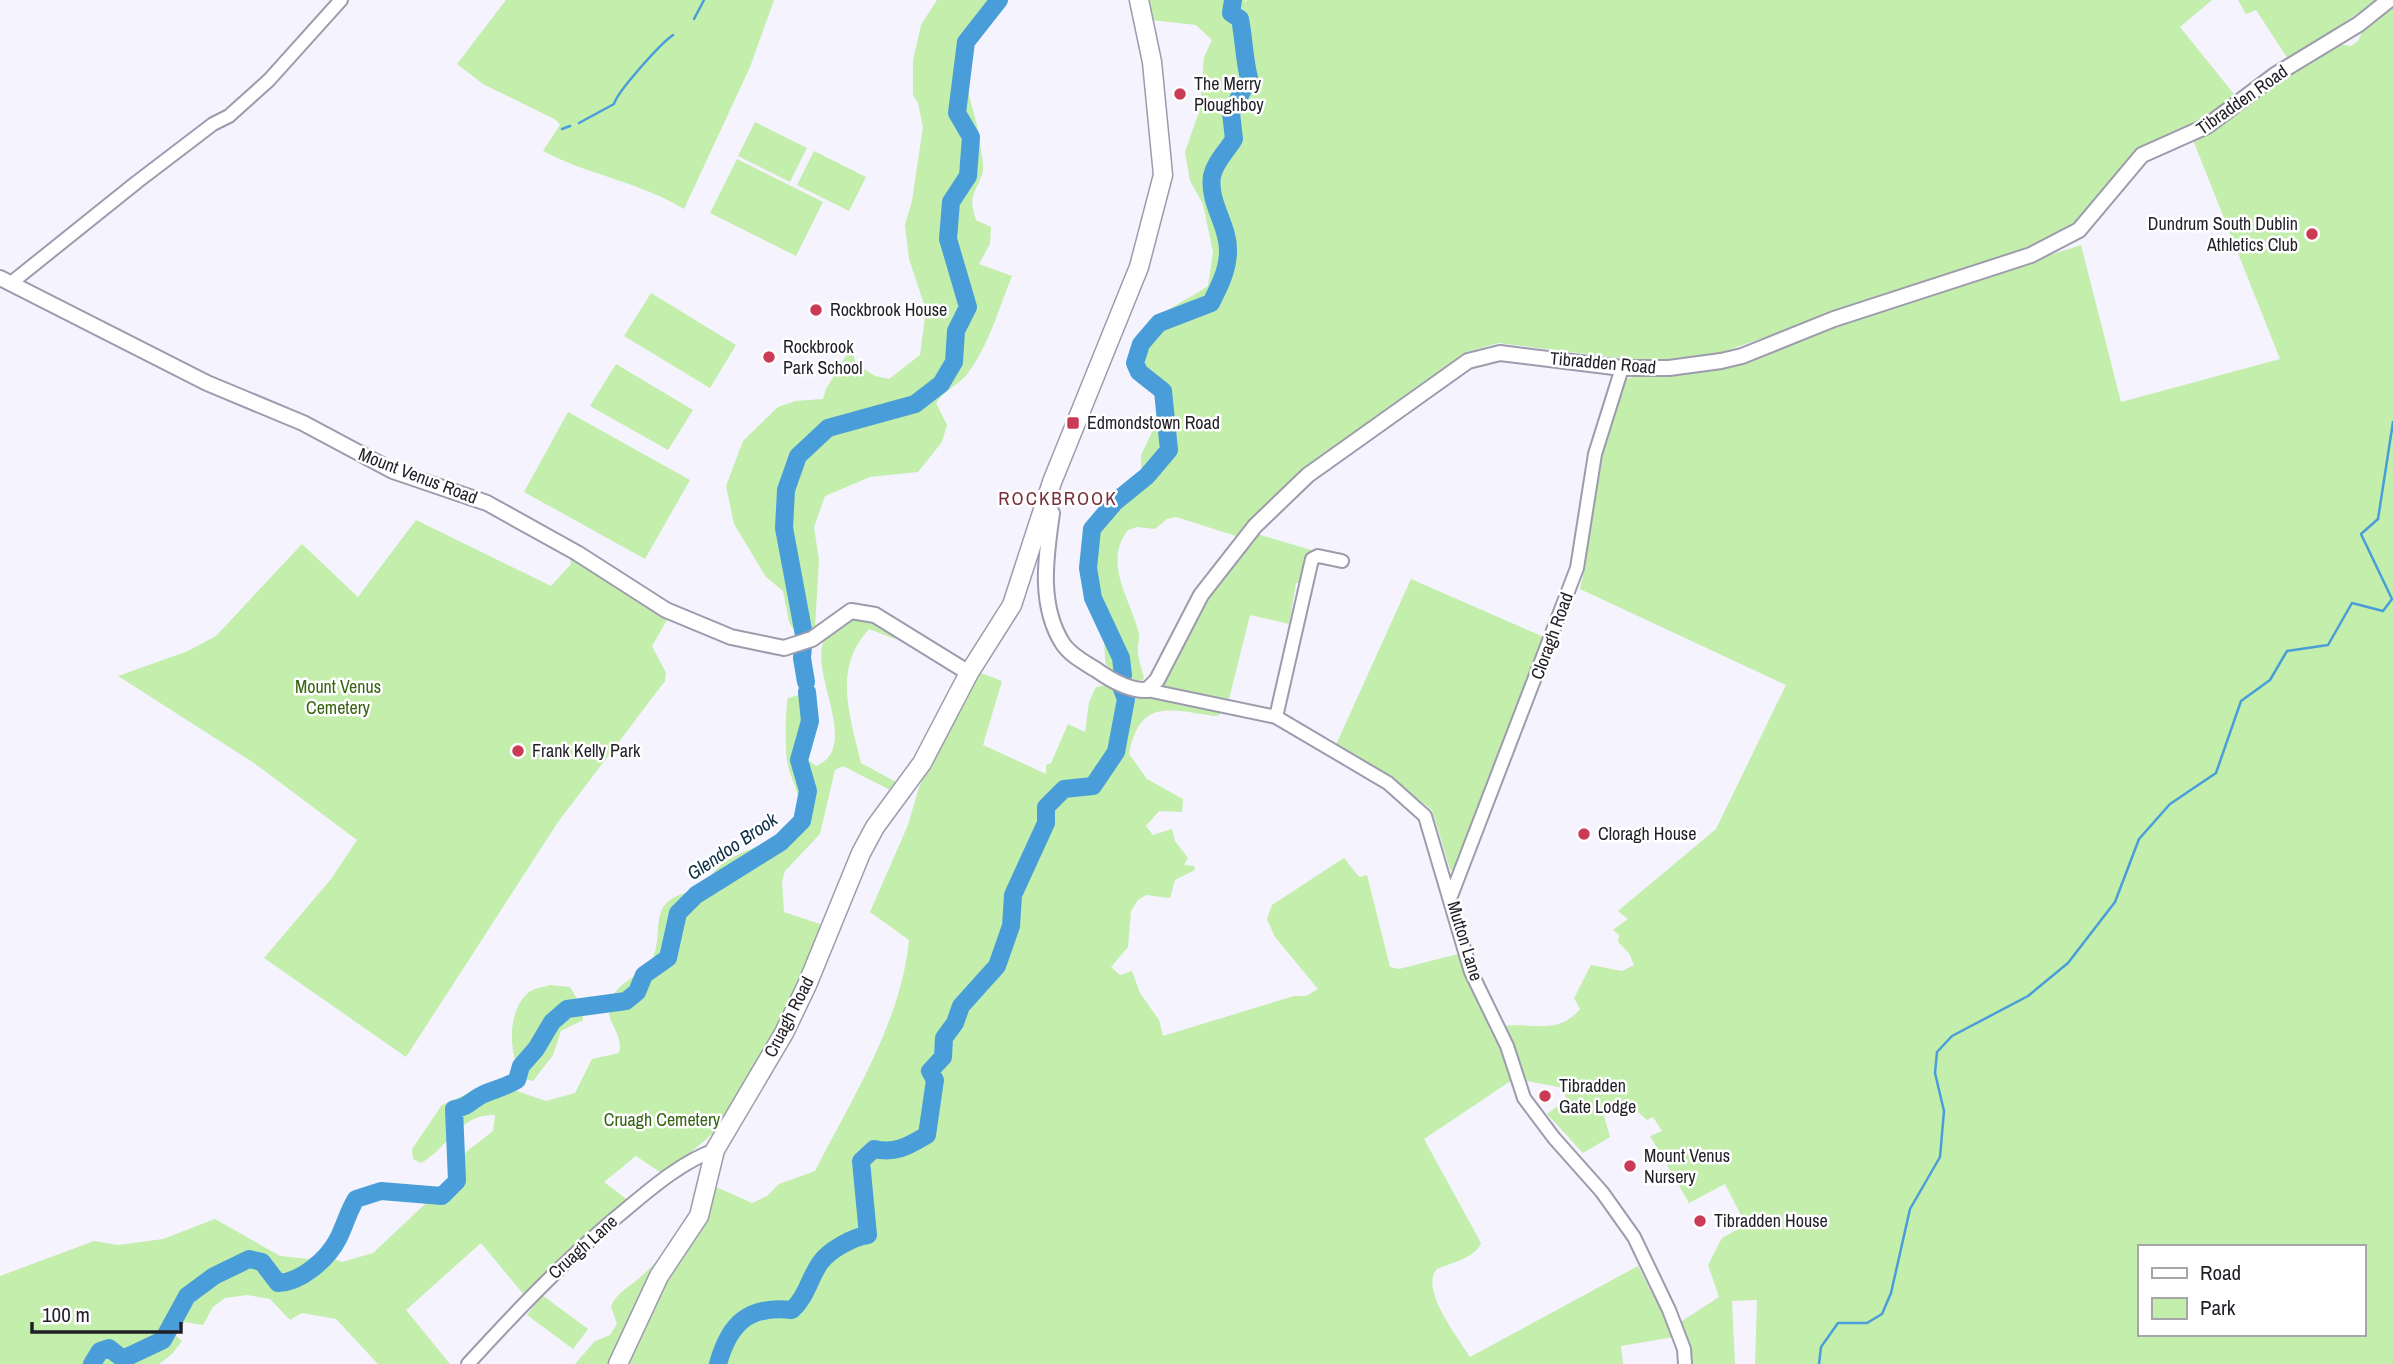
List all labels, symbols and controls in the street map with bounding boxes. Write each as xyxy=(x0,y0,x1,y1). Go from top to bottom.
street label: Tibradden Road xyxy=(2191,59,2292,140)
place label: The Merry Ploughboy xyxy=(1194,71,1264,117)
marker: The Merry Ploughboy xyxy=(1172,86,1188,102)
place label: Dundrum South Dublin Athletics Club xyxy=(2148,211,2298,257)
marker: Dundrum South Dublin Athletics Club xyxy=(2304,226,2320,242)
place label: Rockbrook House xyxy=(830,297,947,322)
marker: Rockbrook House xyxy=(808,302,824,318)
place label: Rockbrook Park School xyxy=(783,334,863,380)
street label: Tibradden Road xyxy=(1549,345,1657,380)
marker: Rockbrook Park School xyxy=(761,349,777,365)
place label: Edmondstown Road xyxy=(1087,410,1220,435)
marker: Edmondstown Road xyxy=(1065,415,1081,431)
street label: Mount Venus Road xyxy=(355,441,481,510)
district label: ROCKBROOK xyxy=(998,485,1118,511)
street label: Cloragh Road xyxy=(1524,589,1579,683)
park label: Mount Venus Cemetery xyxy=(295,674,381,720)
place label: Frank Kelly Park xyxy=(532,738,641,763)
marker: Frank Kelly Park xyxy=(510,743,526,759)
water label: Glendoo Brook xyxy=(682,805,783,886)
place label: Cloragh House xyxy=(1598,821,1696,846)
marker: Cloragh House xyxy=(1576,826,1592,842)
street label: Mutton Lane xyxy=(1442,898,1489,984)
street label: Cruagh Road xyxy=(757,972,820,1062)
place label: Tibradden Gate Lodge xyxy=(1559,1073,1636,1119)
marker: Tibradden Gate Lodge xyxy=(1537,1088,1553,1104)
park label: Cruagh Cemetery xyxy=(604,1107,721,1132)
place label: Mount Venus Nursery xyxy=(1644,1143,1730,1189)
marker: Mount Venus Nursery xyxy=(1622,1158,1638,1174)
place label: Tibradden House xyxy=(1714,1208,1828,1233)
street label: Cruagh Lane xyxy=(543,1209,623,1284)
marker: Tibradden House xyxy=(1692,1213,1708,1229)
legend xyxy=(2138,1245,2365,1336)
text: Road xyxy=(2200,1258,2241,1287)
scale bar xyxy=(32,1290,180,1334)
text: Park xyxy=(2200,1293,2236,1322)
text: 100 m xyxy=(42,1300,90,1329)

